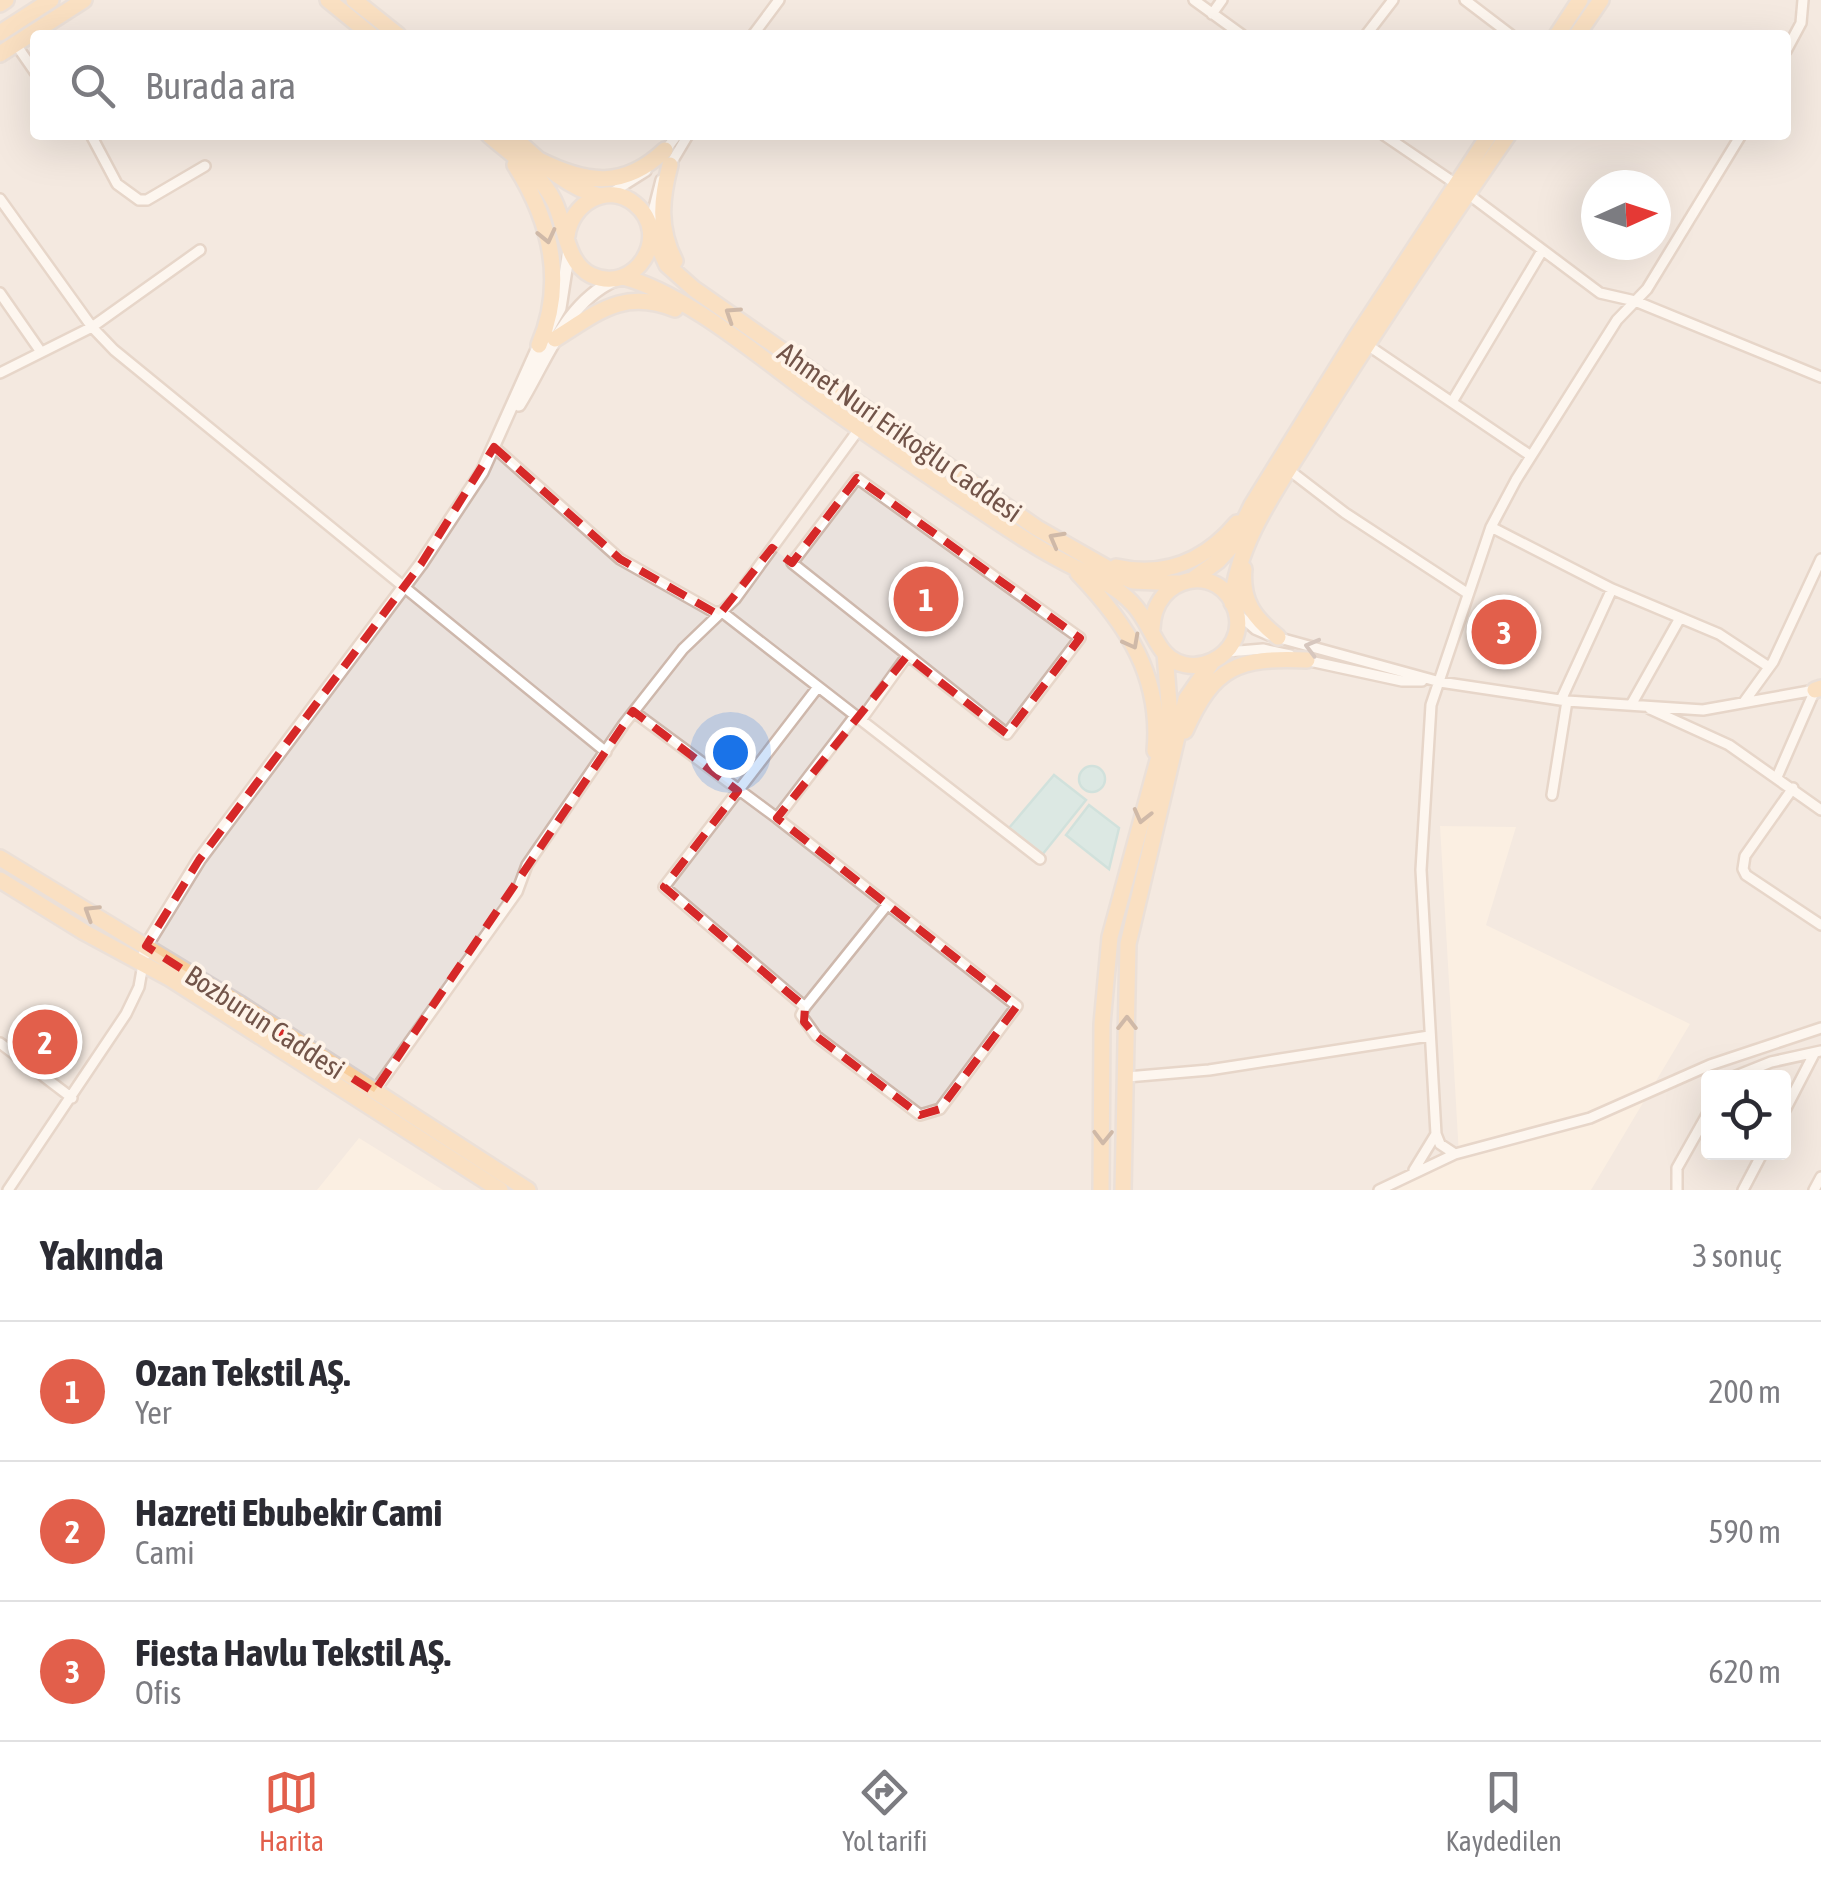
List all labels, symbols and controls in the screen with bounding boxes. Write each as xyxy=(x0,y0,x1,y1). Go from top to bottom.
search box xyxy=(30,30,1791,140)
icon: search xyxy=(65,58,120,113)
text: Burada ara xyxy=(145,64,296,107)
north arrow xyxy=(1581,170,1671,260)
one-way arrow xyxy=(535,227,556,244)
one-way arrow xyxy=(724,308,743,326)
street label: Ahmet Nuri Erikoğlu Caddesi xyxy=(772,336,1028,528)
one-way arrow xyxy=(1049,532,1067,551)
pin: 1 xyxy=(894,562,958,636)
pin: 3 xyxy=(1472,594,1536,670)
one-way arrow xyxy=(1120,631,1139,649)
one-way arrow xyxy=(1304,637,1321,658)
your location xyxy=(705,727,756,778)
one-way arrow xyxy=(1133,808,1154,825)
one-way arrow xyxy=(84,905,102,924)
street label: Bozburun Caddesi xyxy=(179,959,351,1085)
pin: 2 xyxy=(12,1004,78,1080)
one-way arrow xyxy=(1117,1014,1138,1030)
map controls xyxy=(1701,1070,1791,1160)
button: locate xyxy=(1701,1070,1791,1160)
one-way arrow xyxy=(1092,1129,1113,1145)
text: Yakında xyxy=(40,1231,163,1279)
text: 3 sonuç xyxy=(1692,1237,1781,1274)
text: Ozan Tekstil AŞ. xyxy=(135,1351,350,1394)
text: 1 xyxy=(65,1373,80,1410)
text: 200 m xyxy=(1708,1373,1781,1410)
text: Yer xyxy=(135,1394,171,1431)
text: Hazreti Ebubekir Cami xyxy=(135,1491,442,1534)
text: 2 xyxy=(65,1513,80,1550)
text: 590 m xyxy=(1708,1513,1781,1550)
text: Cami xyxy=(135,1534,195,1571)
text: Fiesta Havlu Tekstil AŞ. xyxy=(135,1631,451,1674)
text: 3 xyxy=(65,1653,80,1690)
text: 620 m xyxy=(1708,1653,1781,1690)
text: Ofis xyxy=(135,1674,181,1711)
tab: Harita xyxy=(259,1765,324,1857)
tab: Yol tarifi xyxy=(842,1765,927,1857)
tab: Kaydedilen xyxy=(1446,1765,1562,1857)

